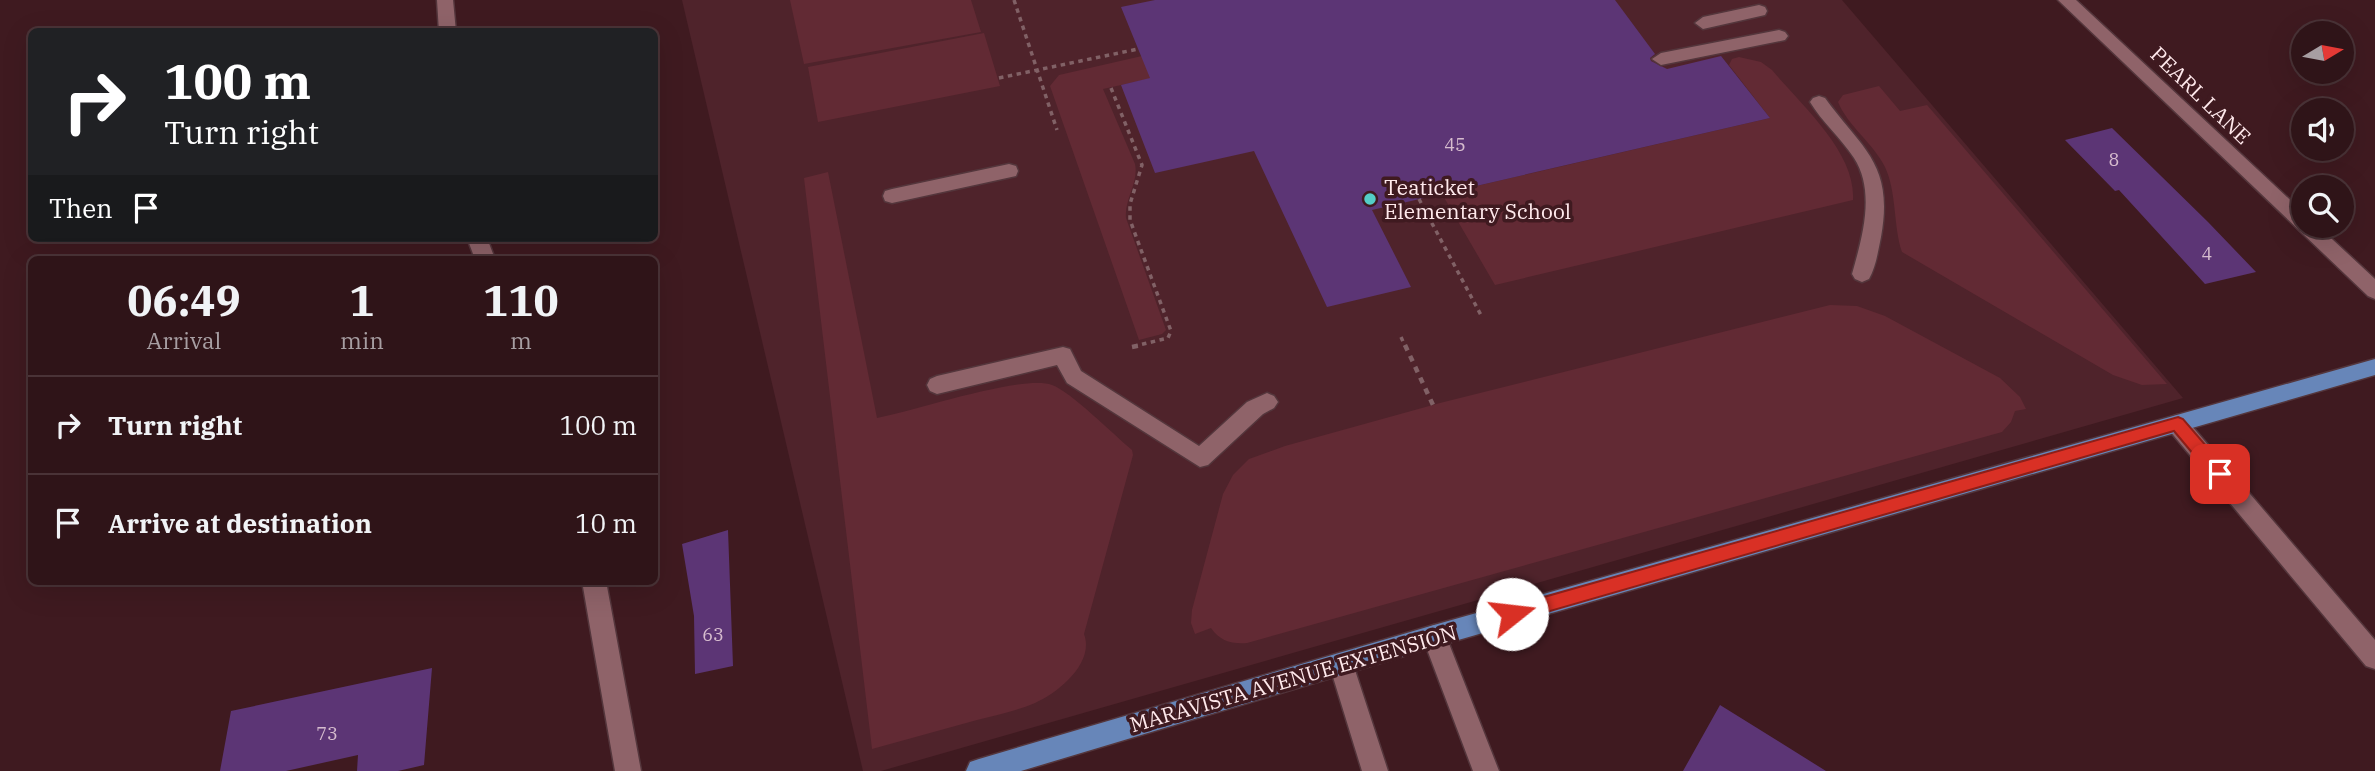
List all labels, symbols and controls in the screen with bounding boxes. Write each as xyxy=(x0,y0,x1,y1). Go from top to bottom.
north arrow xyxy=(2291,21,2354,84)
map controls xyxy=(2291,21,2354,238)
street label: PEARL LANE xyxy=(2145,40,2257,150)
text: 100 m xyxy=(164,49,311,112)
icon: right xyxy=(49,56,140,147)
button: sound xyxy=(2291,98,2354,161)
text: Turn right xyxy=(164,111,319,153)
house number: 45 xyxy=(1444,133,1466,156)
house number: 8 xyxy=(2109,148,2119,171)
place label: Teaticket Elementary School xyxy=(1384,173,1571,225)
button: search xyxy=(2291,175,2354,238)
icon: arrive xyxy=(127,189,165,227)
text: Then xyxy=(49,191,113,225)
marker: Teaticket Elementary School xyxy=(1362,191,1378,207)
house number: 4 xyxy=(2202,242,2212,265)
text: 06:49 xyxy=(127,273,241,328)
text: 1 xyxy=(349,273,375,328)
text: 110 xyxy=(483,273,559,328)
text: Arrival xyxy=(147,325,221,355)
text: min xyxy=(340,325,384,355)
text: m xyxy=(510,325,532,355)
icon: right xyxy=(49,406,87,444)
text: Turn right xyxy=(108,408,242,442)
text: 100 m xyxy=(559,408,637,442)
pin xyxy=(2190,444,2250,504)
icon: arrive xyxy=(2201,455,2239,493)
icon: arrive xyxy=(49,504,87,542)
text: Arrive at destination xyxy=(108,506,372,540)
text: 10 m xyxy=(575,506,637,540)
position arrow xyxy=(1475,577,1549,651)
street label: MARAVISTA AVENUE EXTENSION xyxy=(1126,618,1460,738)
house number: 63 xyxy=(702,623,724,646)
house number: 73 xyxy=(316,722,338,745)

